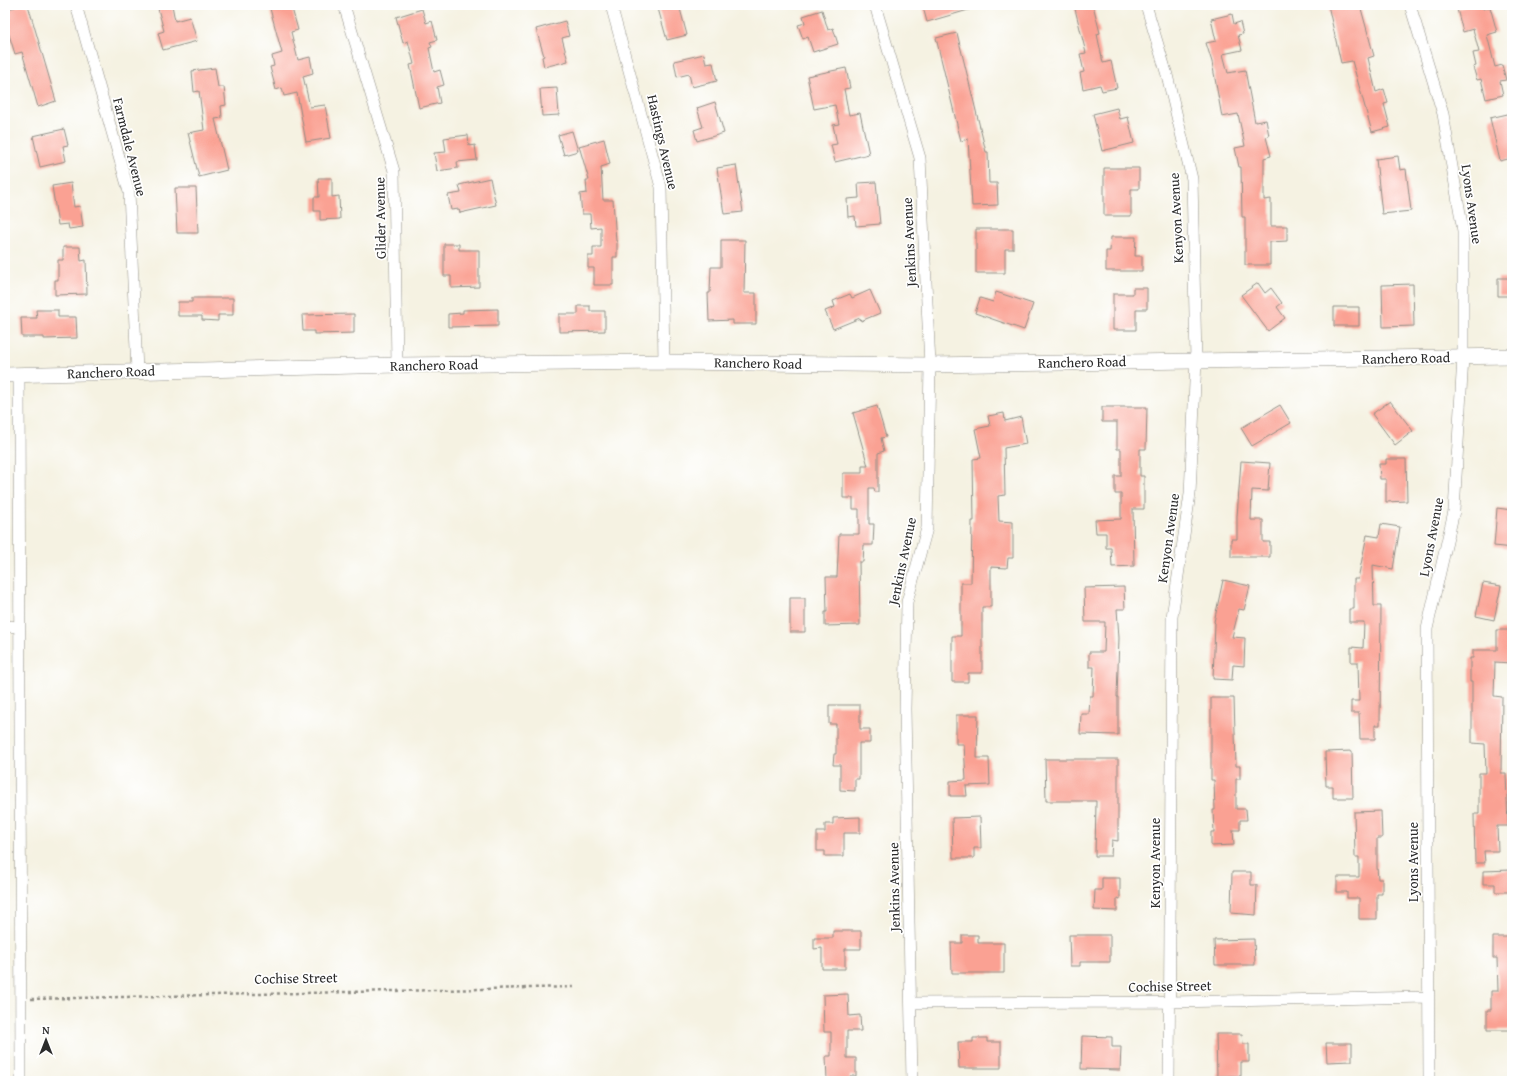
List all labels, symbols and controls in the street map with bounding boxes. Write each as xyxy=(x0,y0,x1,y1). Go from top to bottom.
street label: Hastings Avenue xyxy=(642,93,684,192)
street label: Farmdale Avenue xyxy=(108,96,152,199)
street label: Lyons Avenue xyxy=(1457,163,1488,246)
street label: Kenyon Avenue xyxy=(1164,172,1188,264)
street label: Glider Avenue xyxy=(369,176,391,259)
street label: Jenkins Avenue xyxy=(897,196,921,289)
street label: Ranchero Road xyxy=(1362,347,1451,369)
street label: Ranchero Road xyxy=(1038,351,1127,373)
street label: Ranchero Road xyxy=(714,352,803,374)
street label: Ranchero Road xyxy=(390,354,479,376)
street label: Ranchero Road xyxy=(67,360,156,384)
street label: Kenyon Avenue xyxy=(1152,491,1184,584)
street label: Lyons Avenue xyxy=(1414,495,1449,578)
street label: Jenkins Avenue xyxy=(883,515,921,609)
street label: Kenyon Avenue xyxy=(1145,817,1165,908)
street label: Lyons Avenue xyxy=(1403,821,1423,902)
street label: Jenkins Avenue xyxy=(883,842,905,934)
street label: Cochise Street xyxy=(254,967,338,989)
street label: Cochise Street xyxy=(1128,975,1212,997)
north arrow xyxy=(26,1020,66,1060)
text: N xyxy=(42,1022,50,1038)

